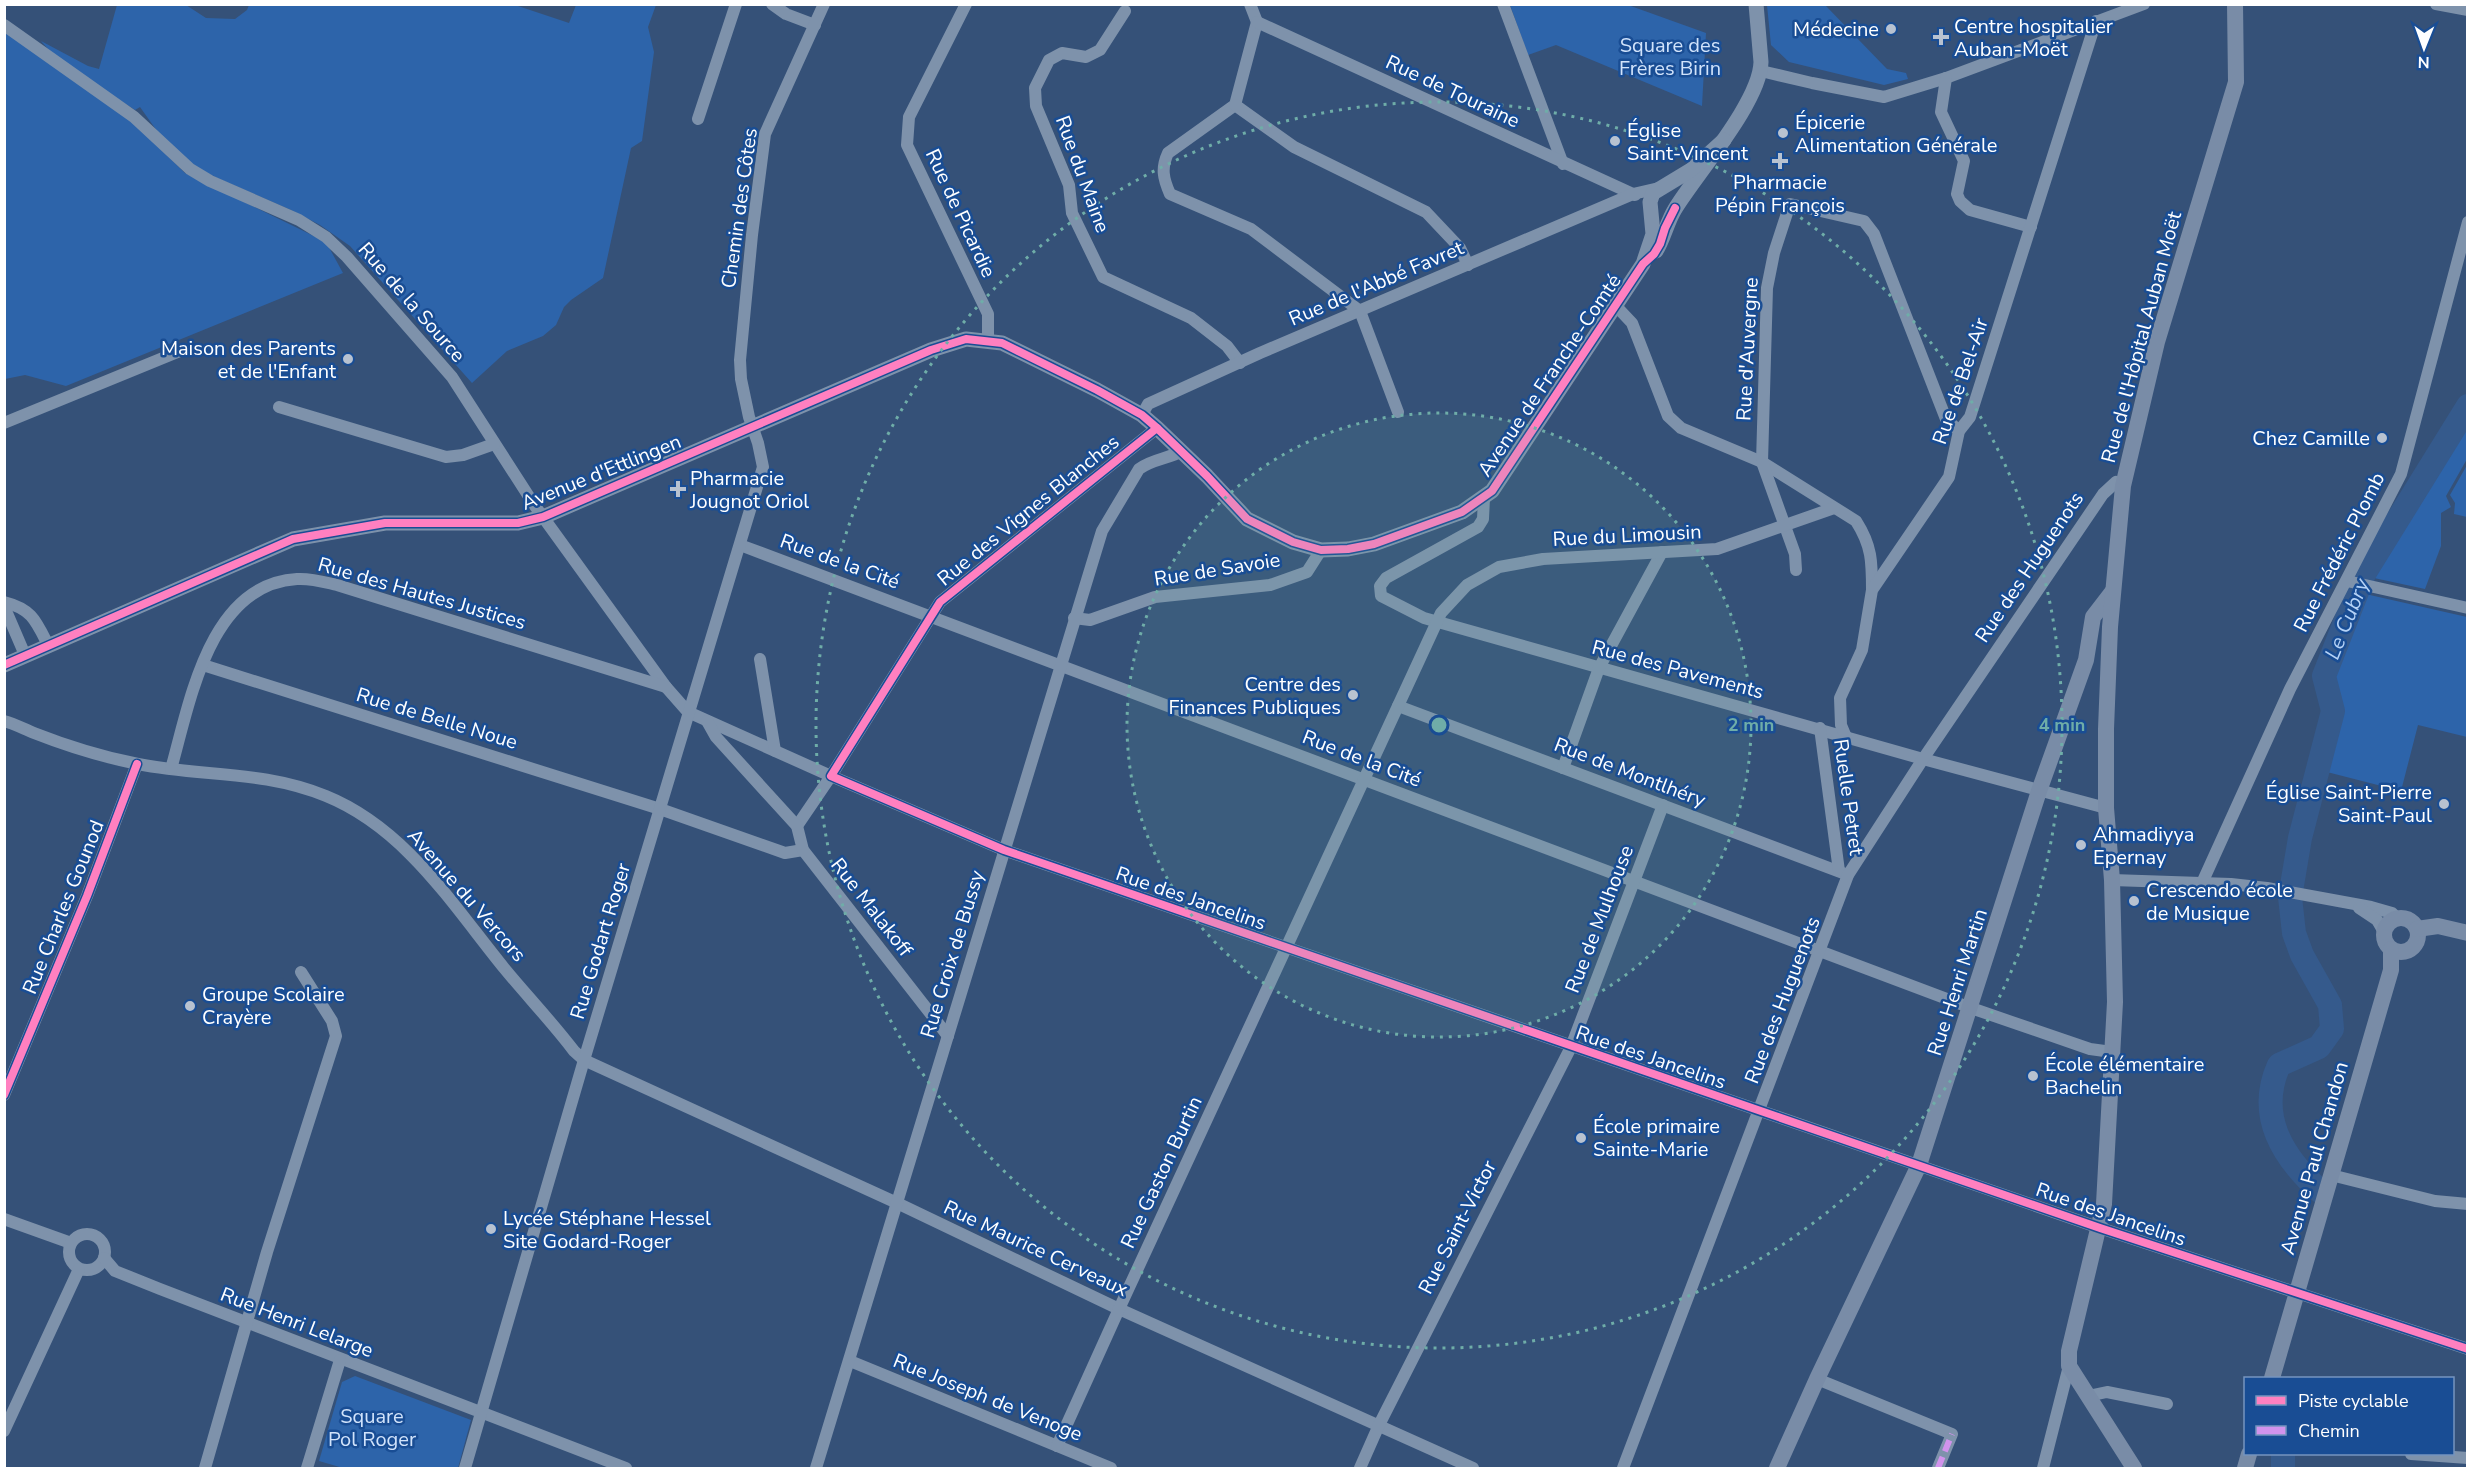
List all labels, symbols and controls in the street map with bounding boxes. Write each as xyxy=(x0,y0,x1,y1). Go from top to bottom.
place label: Centre hospitalier Auban-Moët xyxy=(1954,13,2113,63)
place label: Médecine xyxy=(1793,16,1879,43)
north arrow xyxy=(2394,18,2454,78)
marker: Médecine xyxy=(1884,22,1898,36)
marker: Centre hospitalier Auban-Moët xyxy=(1932,28,1950,46)
park label: Square des Frères Birin xyxy=(1619,32,1721,82)
street label: Rue de Touraine xyxy=(1381,49,1524,134)
text: N xyxy=(2418,51,2430,73)
place label: Épicerie Alimentation Générale xyxy=(1795,109,1997,159)
street label: Rue du Maine xyxy=(1049,112,1116,236)
place label: Église Saint-Vincent xyxy=(1627,117,1749,167)
street label: Chemin des Côtes xyxy=(715,126,764,290)
marker: Épicerie Alimentation Générale xyxy=(1776,126,1790,140)
marker: Église Saint-Vincent xyxy=(1608,134,1622,148)
street label: Rue de Picardie xyxy=(919,145,1002,282)
marker: Pharmacie Pépin François xyxy=(1773,154,1787,168)
place label: Pharmacie Pépin François xyxy=(1715,169,1845,219)
street label: Rue de l'Hôpital Auban Moët xyxy=(2095,208,2188,466)
street label: Rue de l'Abbé Favret xyxy=(1285,234,1469,332)
street label: Rue de la Source xyxy=(352,237,471,368)
street label: Avenue de Franche-Comté xyxy=(1471,269,1627,482)
street label: Rue d'Auvergne xyxy=(1730,277,1765,422)
street label: Rue de Bel-Air xyxy=(1926,314,1995,448)
place label: Maison des Parents et de l'Enfant xyxy=(161,335,337,385)
marker: Maison des Parents et de l'Enfant xyxy=(341,352,355,366)
place label: Chez Camille xyxy=(2252,425,2370,452)
street label: Avenue d'Ettlingen xyxy=(517,428,685,517)
street label: Rue des Vignes Blanches xyxy=(932,429,1125,592)
marker: Chez Camille xyxy=(2375,431,2389,445)
place label: Pharmacie Jougnot Oriol xyxy=(689,465,809,515)
street label: Rue Frédéric Plomb xyxy=(2288,468,2391,637)
marker: Pharmacie Jougnot Oriol xyxy=(671,482,685,496)
street label: Rue des Huguenots xyxy=(1969,487,2090,648)
street label: Rue du Limousin xyxy=(1552,518,1702,553)
street label: Rue de la Cité xyxy=(776,527,903,596)
street label: Rue de Savoie xyxy=(1152,546,1282,593)
street label: Rue des Hautes Justices xyxy=(315,551,529,636)
water label: Le Cubry xyxy=(2318,573,2376,664)
street label: Rue des Pavements xyxy=(1589,634,1767,705)
place label: Centre des Finances Publiques xyxy=(1169,671,1341,721)
street label: Rue de Belle Noue xyxy=(353,681,521,756)
marker: Centre des Finances Publiques xyxy=(1346,688,1360,702)
text: 2 min xyxy=(1728,713,1774,737)
text: 4 min xyxy=(2039,713,2085,737)
centre of rings xyxy=(1429,715,1449,735)
street label: Rue de la Cité xyxy=(1299,723,1425,793)
street label: Rue de Montlhéry xyxy=(1550,731,1710,814)
street label: Ruelle Petret xyxy=(1827,737,1870,858)
place label: Église Saint-Pierre Saint-Paul xyxy=(2266,779,2432,829)
marker: Église Saint-Pierre Saint-Paul xyxy=(2437,797,2451,811)
street label: Rue Charles Gounod xyxy=(16,816,111,998)
place label: Ahmadiyya Epernay xyxy=(2093,821,2194,871)
street label: Avenue du Vercors xyxy=(401,823,532,968)
marker: Ahmadiyya Epernay xyxy=(2074,838,2088,852)
street label: Rue de Mulhouse xyxy=(1559,842,1640,997)
street label: Rue Malakoff xyxy=(825,852,919,963)
street label: Rue Godart Roger xyxy=(564,860,637,1023)
street label: Rue des Jancelins xyxy=(1112,860,1270,937)
street label: Rue Croix de Bussy xyxy=(914,866,991,1041)
place label: Crescendo école de Musique xyxy=(2146,877,2293,927)
marker: Crescendo école de Musique xyxy=(2127,894,2141,908)
street label: Rue Henri Martin xyxy=(1921,905,1994,1059)
street label: Rue des Huguenots xyxy=(1738,913,1827,1087)
place label: Groupe Scolaire Crayère xyxy=(202,981,345,1031)
marker: Groupe Scolaire Crayère xyxy=(183,999,197,1013)
street label: Rue des Jancelins xyxy=(1572,1019,1730,1096)
place label: École élémentaire Bachelin xyxy=(2045,1051,2205,1101)
street label: Avenue Paul Chandon xyxy=(2274,1059,2355,1258)
marker: École élémentaire Bachelin xyxy=(2026,1069,2040,1083)
street label: Rue Gaston Burtin xyxy=(1114,1092,1209,1253)
place label: École primaire Sainte-Marie xyxy=(1593,1113,1720,1163)
marker: École primaire Sainte-Marie xyxy=(1574,1131,1588,1145)
street label: Rue Saint-Victor xyxy=(1412,1156,1503,1299)
street label: Rue des Jancelins xyxy=(2032,1176,2190,1253)
street label: Rue Maurice Cerveaux xyxy=(939,1194,1133,1303)
place label: Lycée Stéphane Hessel Site Godard-Roger xyxy=(503,1205,711,1255)
marker: Lycée Stéphane Hessel Site Godard-Roger xyxy=(484,1222,498,1236)
street label: Rue Henri Lelarge xyxy=(216,1281,377,1364)
street label: Rue Joseph de Venoge xyxy=(889,1347,1086,1448)
legend xyxy=(2244,1377,2454,1455)
text: Piste cyclable xyxy=(2298,1389,2409,1413)
park label: Square Pol Roger xyxy=(328,1403,416,1453)
text: Chemin xyxy=(2298,1419,2360,1443)

